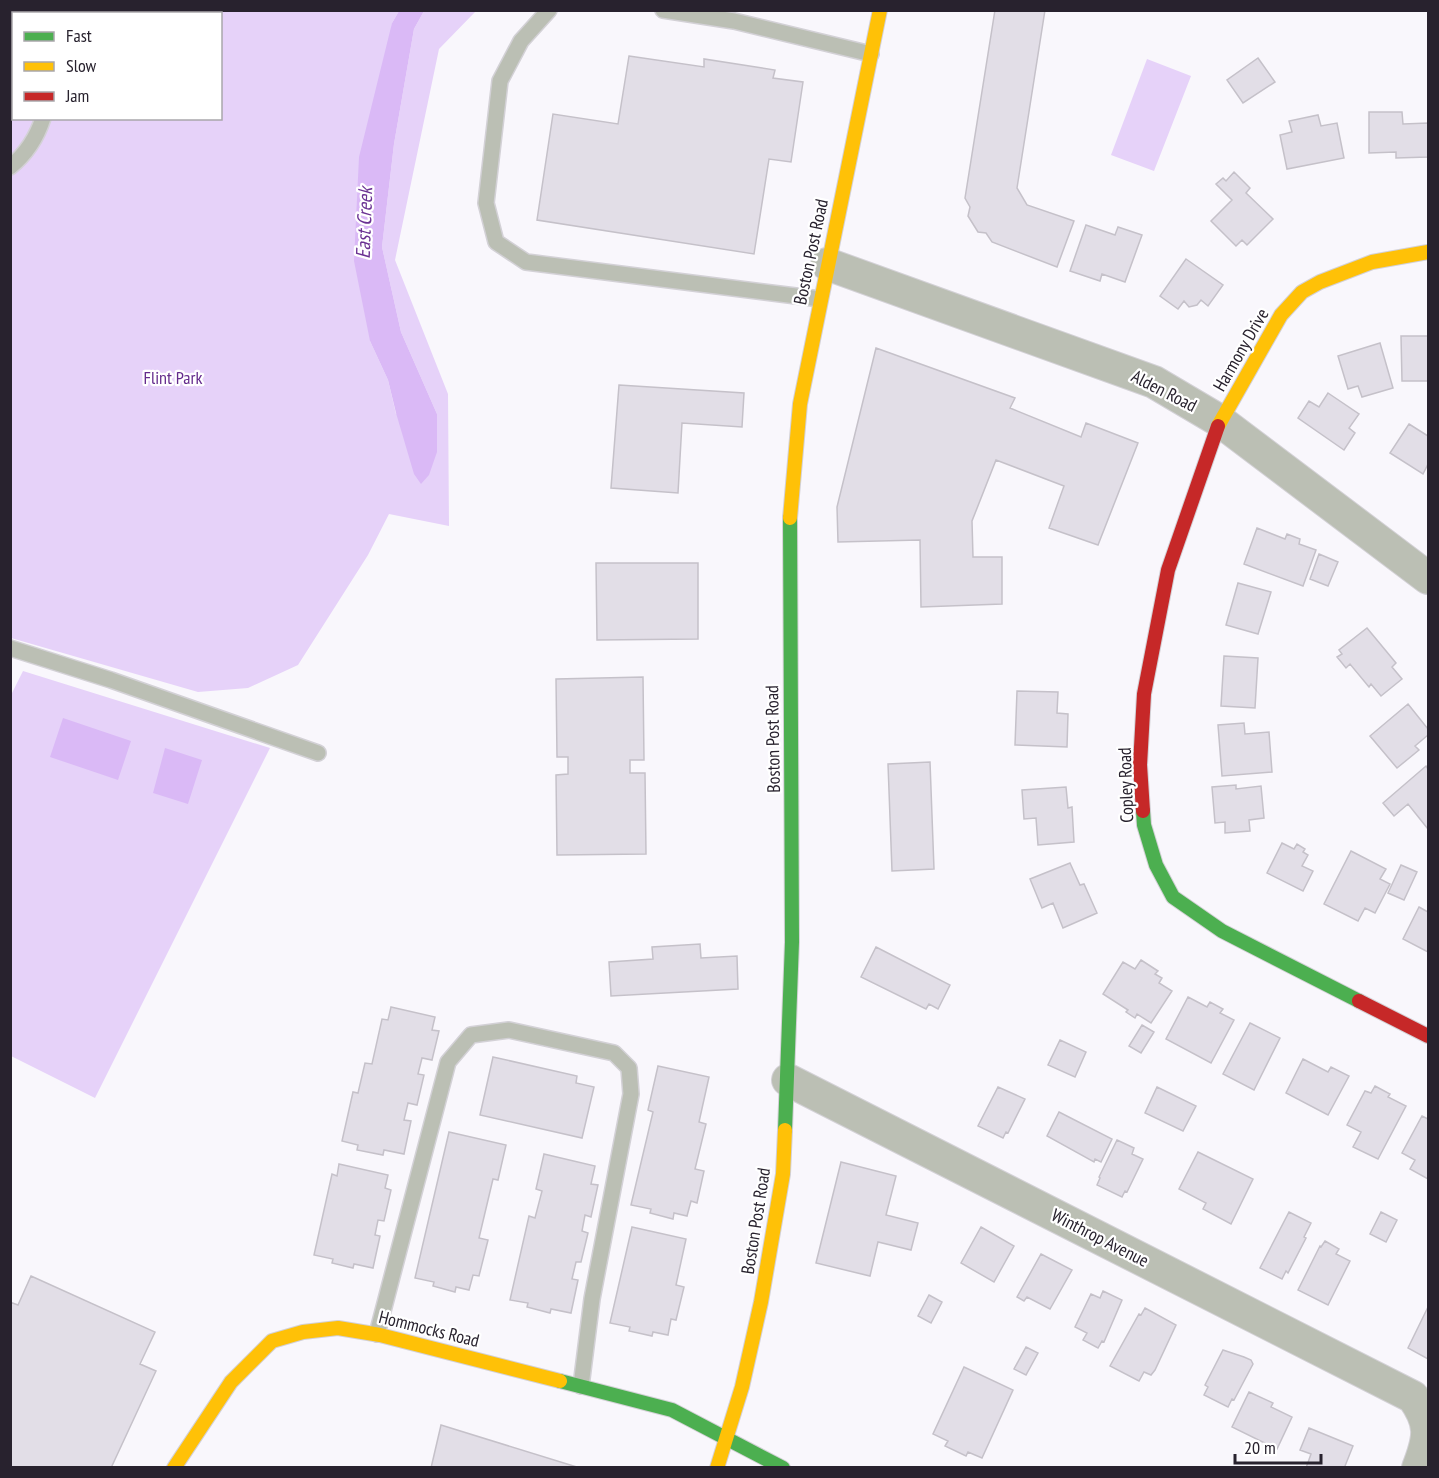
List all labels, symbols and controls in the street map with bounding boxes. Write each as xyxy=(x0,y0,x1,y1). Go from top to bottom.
legend xyxy=(12,12,222,120)
text: Fast xyxy=(66,24,92,47)
text: Slow xyxy=(66,54,97,77)
text: Jam xyxy=(65,84,89,107)
water label: East Creek xyxy=(350,185,378,259)
street label: Boston Post Road xyxy=(788,197,833,307)
street label: Harmony Drive xyxy=(1208,304,1274,395)
street label: Alden Road xyxy=(1128,364,1201,417)
park label: Flint Park xyxy=(144,366,202,389)
street label: Boston Post Road xyxy=(760,685,785,793)
street label: Copley Road xyxy=(1113,747,1138,823)
street label: Boston Post Road xyxy=(736,1166,775,1276)
street label: Winthrop Avenue xyxy=(1048,1203,1153,1272)
street label: Hommocks Road xyxy=(377,1305,482,1352)
scale bar xyxy=(1235,1427,1320,1465)
text: 20 m xyxy=(1244,1436,1276,1459)

